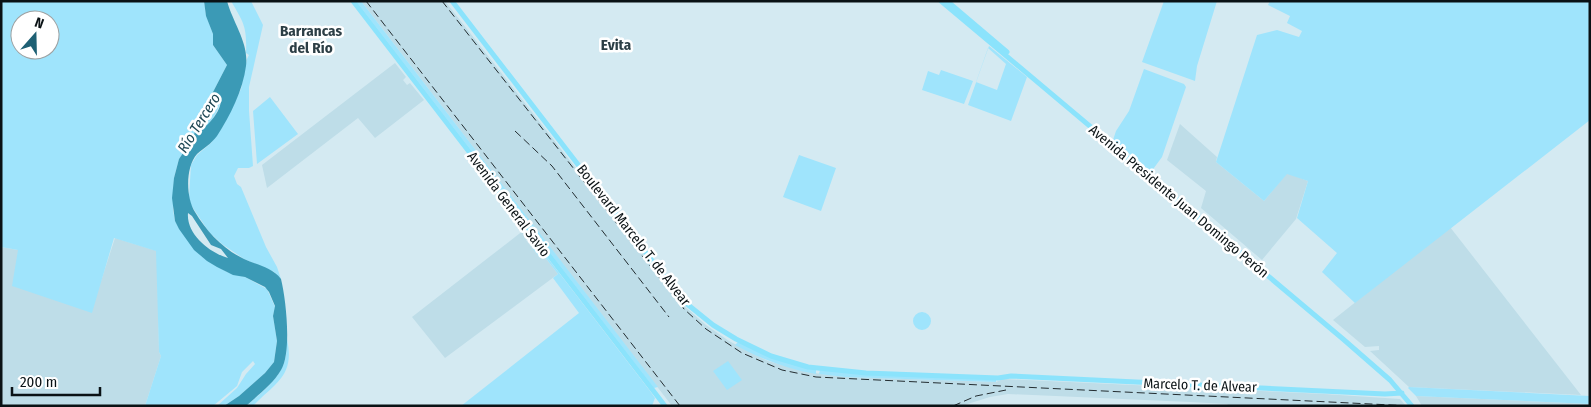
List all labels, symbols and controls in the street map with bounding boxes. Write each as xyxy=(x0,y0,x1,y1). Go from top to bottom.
north arrow xyxy=(10,10,60,60)
text: N xyxy=(32,14,46,33)
district label: Barrancas del Río xyxy=(280,22,342,57)
district label: Evita xyxy=(601,36,632,54)
water label: Río Tercero xyxy=(174,90,224,156)
street label: Avenida Presidente Juan Domingo Perón xyxy=(1085,121,1272,282)
street label: Avenida General Savio xyxy=(464,148,554,260)
street label: Boulevard Marcelo T. de Alvear xyxy=(573,161,694,309)
scale bar xyxy=(12,364,100,396)
text: 200 m xyxy=(20,373,57,391)
street label: Marcelo T. de Alvear xyxy=(1143,375,1257,396)

